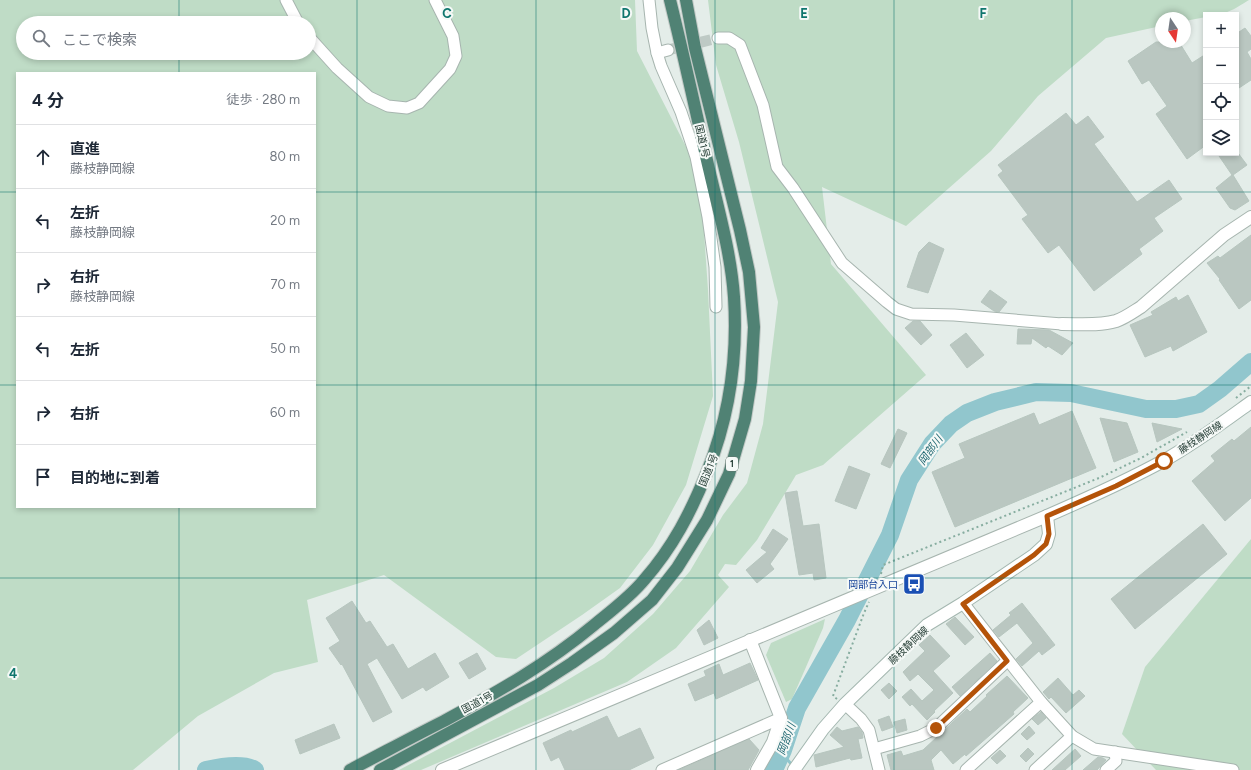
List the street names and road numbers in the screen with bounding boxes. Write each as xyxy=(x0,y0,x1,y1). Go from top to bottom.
street label: 国道1号 xyxy=(692,123,713,159)
street label: 藤枝静岡線 xyxy=(1176,418,1225,456)
street label: 国道1号 xyxy=(696,452,721,488)
road number: 1 xyxy=(726,457,738,471)
street label: 藤枝静岡線 xyxy=(886,624,931,667)
street label: 国道1号 xyxy=(459,689,495,716)

